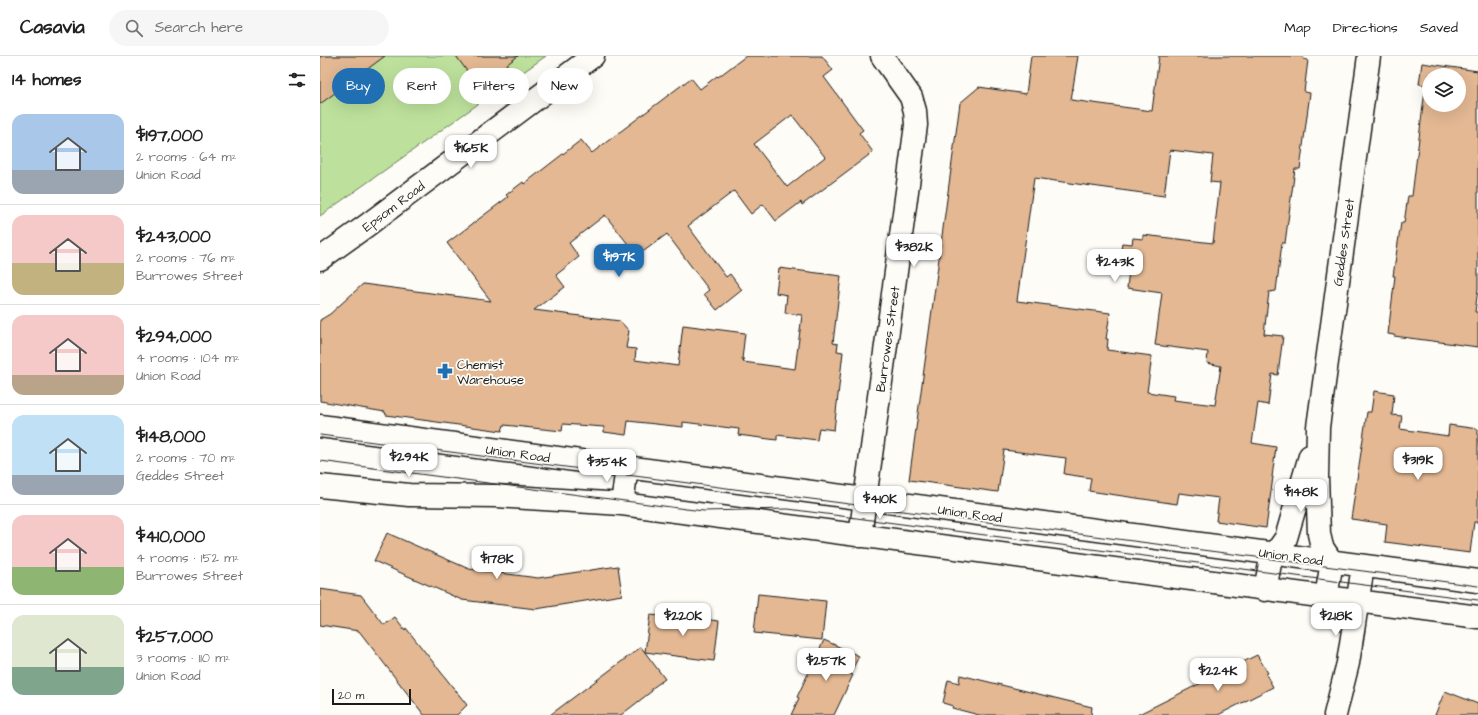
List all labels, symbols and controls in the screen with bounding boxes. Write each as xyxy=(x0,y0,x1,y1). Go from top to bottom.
search box xyxy=(109,10,389,46)
text: Casavia xyxy=(20,14,85,41)
icon: search xyxy=(123,17,145,39)
text: Search here xyxy=(155,17,243,38)
text: Map xyxy=(1284,18,1311,38)
text: Directions xyxy=(1333,18,1398,38)
text: Saved xyxy=(1420,18,1458,38)
text: 14 homes xyxy=(12,68,82,92)
chip: Buy xyxy=(332,68,385,104)
chip: Rent xyxy=(393,68,451,104)
chip: Filters xyxy=(459,68,529,104)
chip: New xyxy=(537,68,593,104)
map controls xyxy=(1422,68,1466,112)
button: layers xyxy=(1422,68,1466,112)
icon: filters xyxy=(286,69,308,91)
text: $197,000 xyxy=(136,124,203,148)
icon: home xyxy=(44,130,92,178)
pin: $165K xyxy=(443,135,499,169)
text: $165K xyxy=(454,139,488,157)
text: 2 rooms · 64 m² xyxy=(136,148,237,166)
text: Union Road xyxy=(136,166,201,184)
street label: Epsom Road xyxy=(359,177,429,236)
street label: Geddes Street xyxy=(1329,196,1359,287)
text: $243,000 xyxy=(136,225,211,249)
icon: home xyxy=(44,231,92,279)
pin: $382K xyxy=(886,234,942,268)
text: $382K xyxy=(895,238,933,256)
pin: $197K xyxy=(591,244,647,278)
text: $197K xyxy=(603,248,635,266)
text: 2 rooms · 76 m² xyxy=(136,249,236,267)
pin: $243K xyxy=(1087,249,1143,283)
text: $243K xyxy=(1096,253,1134,271)
text: Burrowes Street xyxy=(136,267,243,285)
street label: Burrowes Street xyxy=(872,284,904,393)
text: $294,000 xyxy=(136,325,212,349)
icon: home xyxy=(44,331,92,379)
text: 4 rooms · 104 m² xyxy=(136,349,240,367)
place label: Chemist Warehouse xyxy=(457,356,524,389)
pharmacy icon: Chemist Warehouse xyxy=(436,362,454,380)
text: Union Road xyxy=(136,367,201,385)
text: $148,000 xyxy=(136,425,205,449)
icon: home xyxy=(44,431,92,479)
street label: Union Road xyxy=(485,441,551,467)
pin: $294K xyxy=(381,444,437,478)
pin: $319K xyxy=(1390,447,1446,481)
text: $294K xyxy=(390,448,428,466)
text: 2 rooms · 70 m² xyxy=(136,449,236,467)
pin: $354K xyxy=(579,449,635,483)
text: $319K xyxy=(1403,451,1433,469)
text: $354K xyxy=(587,453,627,471)
text: Geddes Street xyxy=(136,467,224,485)
pin: $148K xyxy=(1273,479,1329,513)
text: $148K xyxy=(1284,483,1318,501)
pin: $410K xyxy=(852,486,908,520)
text: $410K xyxy=(863,490,897,508)
street label: Union Road xyxy=(937,501,1003,527)
text: $410,000 xyxy=(136,525,205,549)
icon: home xyxy=(44,531,92,579)
street label: Union Road xyxy=(1258,544,1324,570)
pin: $178K xyxy=(469,546,525,580)
text: 4 rooms · 152 m² xyxy=(136,549,239,567)
text: $178K xyxy=(480,550,514,568)
text: Burrowes Street xyxy=(136,567,243,585)
pin: $220K xyxy=(655,603,711,637)
pin: $218K xyxy=(1308,603,1364,637)
text: $220K xyxy=(664,607,702,625)
text: $218K xyxy=(1320,607,1352,625)
text: $257,000 xyxy=(136,625,213,649)
icon: home xyxy=(44,631,92,679)
pin: $257K xyxy=(798,648,854,682)
text: 3 rooms · 110 m² xyxy=(136,649,230,667)
text: $257K xyxy=(806,652,846,670)
pin: $224K xyxy=(1190,658,1246,692)
text: $224K xyxy=(1199,662,1237,680)
text: Union Road xyxy=(136,667,201,685)
scale bar xyxy=(332,687,411,706)
text: 20 m xyxy=(338,688,364,703)

